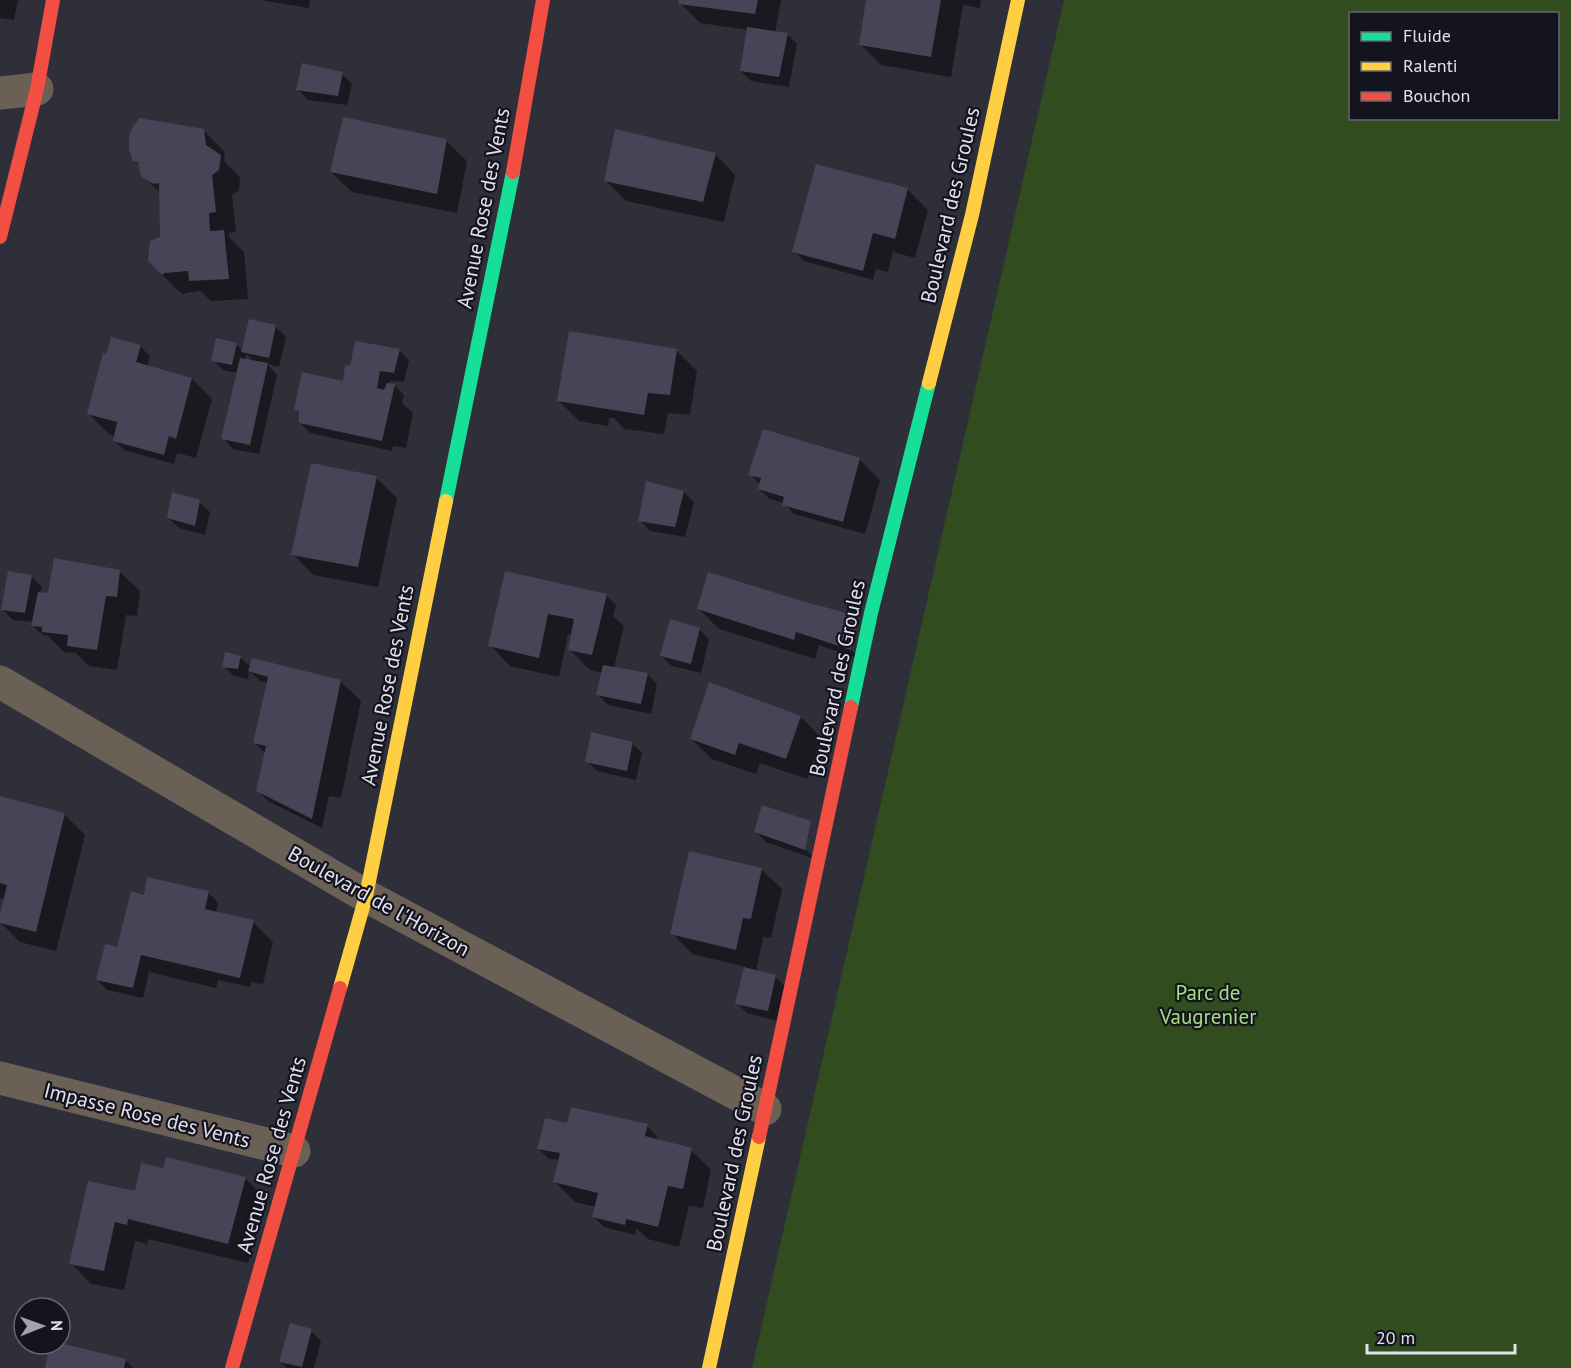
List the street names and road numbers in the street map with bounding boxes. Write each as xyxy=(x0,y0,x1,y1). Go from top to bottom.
street label: Boulevard des Groules xyxy=(914,104,986,306)
street label: Avenue Rose des Vents xyxy=(450,105,516,311)
street label: Boulevard des Groules xyxy=(803,577,871,779)
street label: Avenue Rose des Vents xyxy=(354,582,420,788)
street label: Boulevard de l'Horizon xyxy=(283,840,475,962)
street label: Boulevard des Groules xyxy=(700,1052,768,1254)
street label: Avenue Rose des Vents xyxy=(230,1053,312,1257)
street label: Impasse Rose des Vents xyxy=(41,1076,253,1154)

